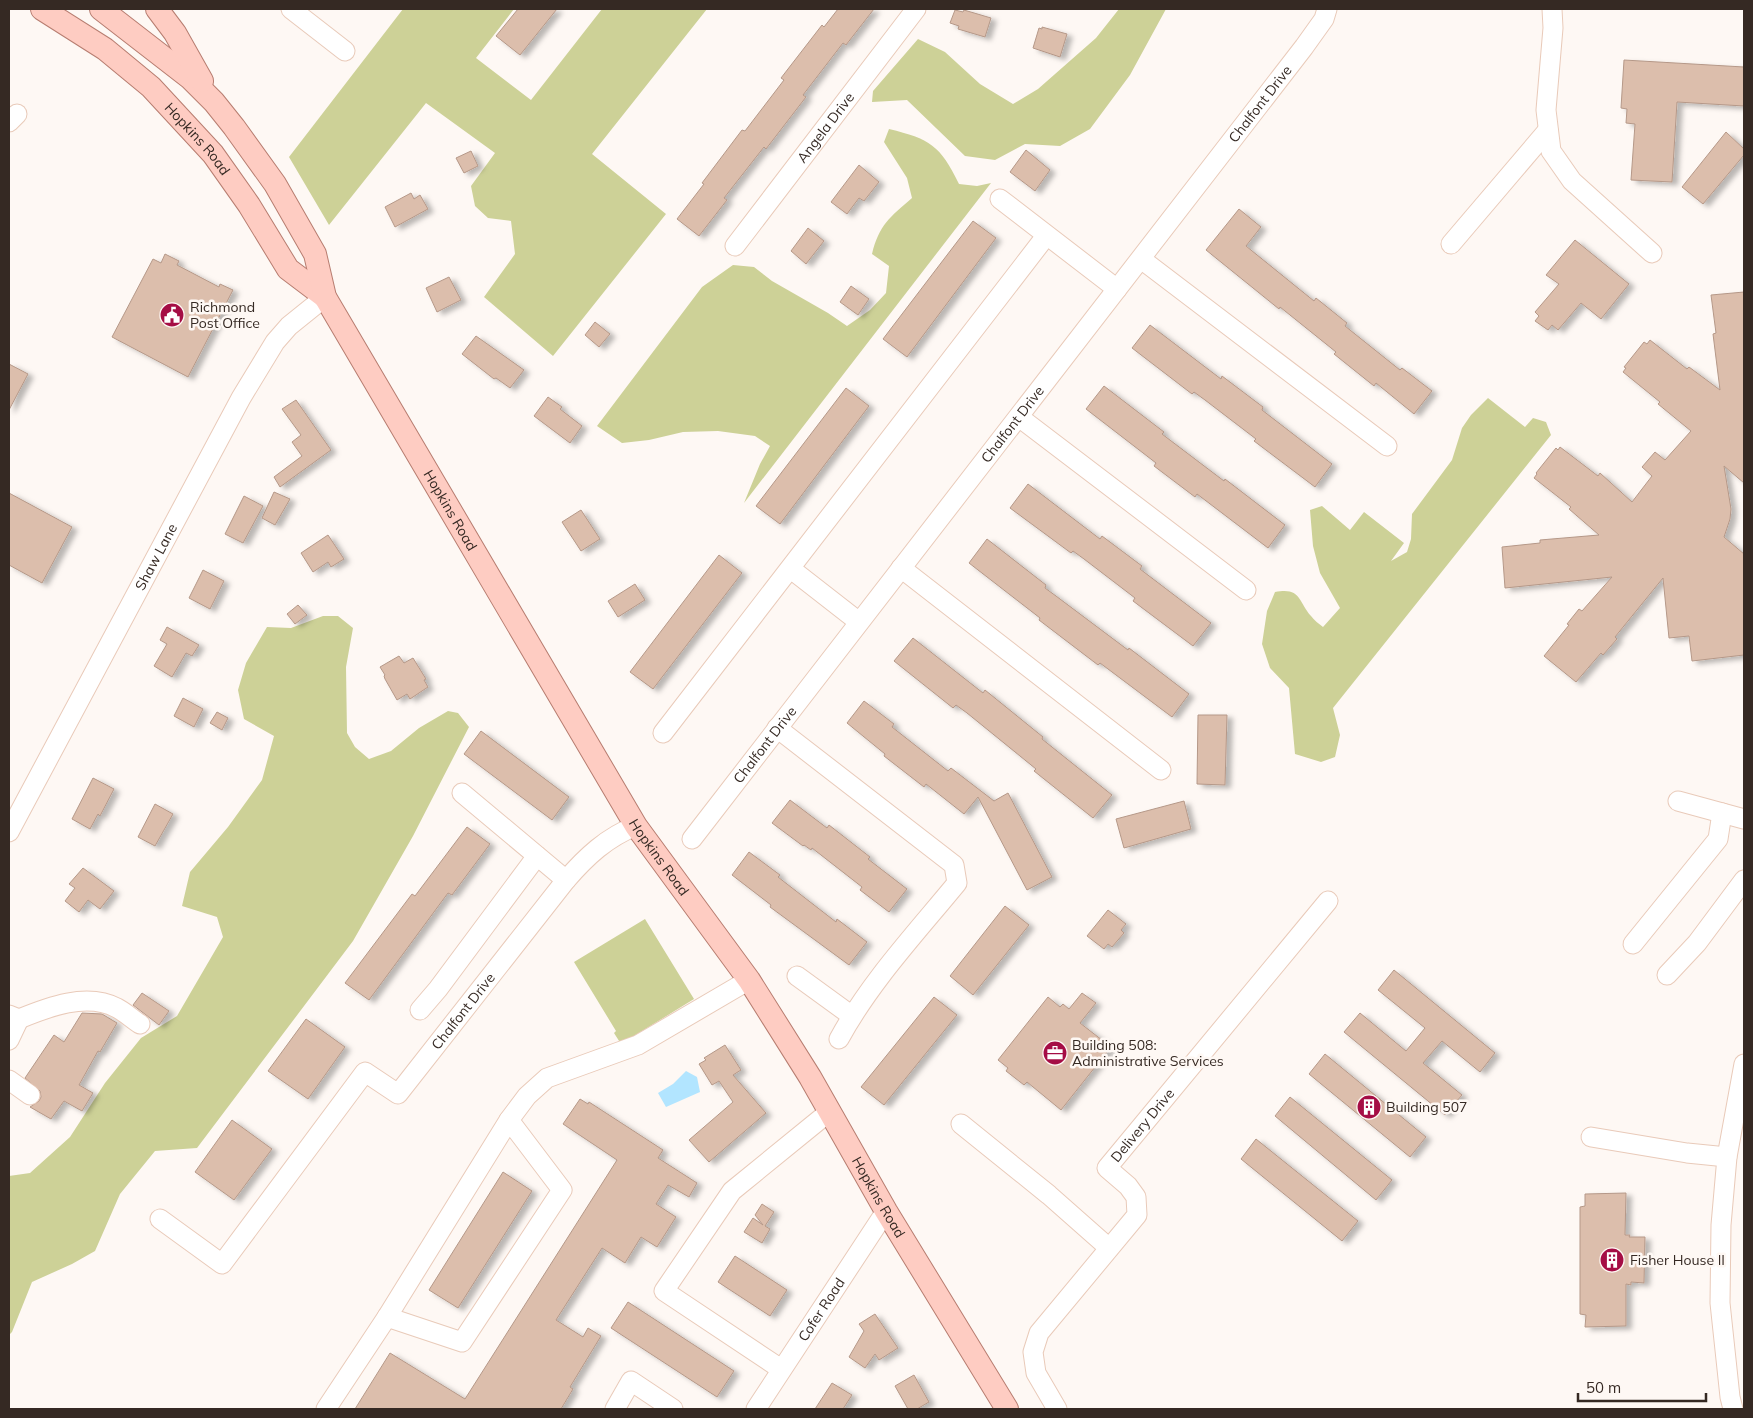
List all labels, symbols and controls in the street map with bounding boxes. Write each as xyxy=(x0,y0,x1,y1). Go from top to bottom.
street label: Chalfont Drive xyxy=(1225,62,1296,146)
street label: Angela Drive xyxy=(793,89,858,166)
street label: Hopkins Road xyxy=(161,99,234,179)
place label: Richmond Post Office xyxy=(190,298,260,332)
public building icon: Richmond Post Office xyxy=(159,302,185,328)
street label: Chalfont Drive xyxy=(977,382,1048,467)
street label: Hopkins Road xyxy=(420,467,481,554)
street label: Shaw Lane xyxy=(131,520,181,593)
street label: Chalfont Drive xyxy=(729,703,800,787)
street label: Hopkins Road xyxy=(625,816,693,899)
street label: Chalfont Drive xyxy=(427,969,499,1053)
place label: Building 508: Administrative Services xyxy=(1072,1036,1224,1070)
office icon: Building 508: Administrative Services xyxy=(1042,1040,1068,1066)
street label: Delivery Drive xyxy=(1107,1085,1178,1166)
building icon: Building 507 xyxy=(1356,1094,1382,1120)
place label: Building 507 xyxy=(1386,1098,1468,1116)
street label: Hopkins Road xyxy=(848,1153,909,1241)
building icon: Fisher House II xyxy=(1599,1247,1625,1273)
place label: Fisher House II xyxy=(1630,1251,1725,1269)
street label: Cofer Road xyxy=(794,1274,849,1345)
scale bar xyxy=(1578,1370,1706,1402)
text: 50 m xyxy=(1586,1378,1621,1397)

